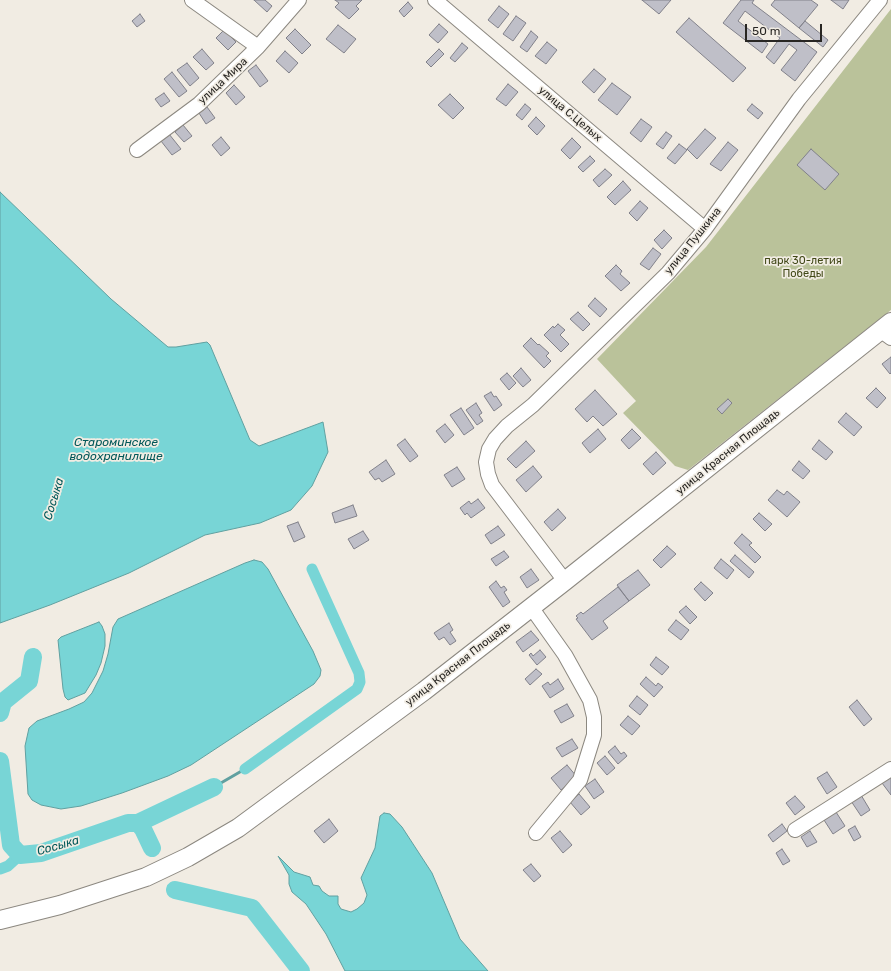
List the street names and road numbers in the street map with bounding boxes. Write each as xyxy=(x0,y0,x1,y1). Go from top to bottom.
street label: улица Мира xyxy=(196,55,250,107)
street label: улица С.Целых xyxy=(536,84,604,144)
street label: улица Пушкина xyxy=(662,205,724,277)
street label: улица Красная Площадь xyxy=(674,406,782,498)
street label: улица Красная Площадь xyxy=(403,619,513,709)

